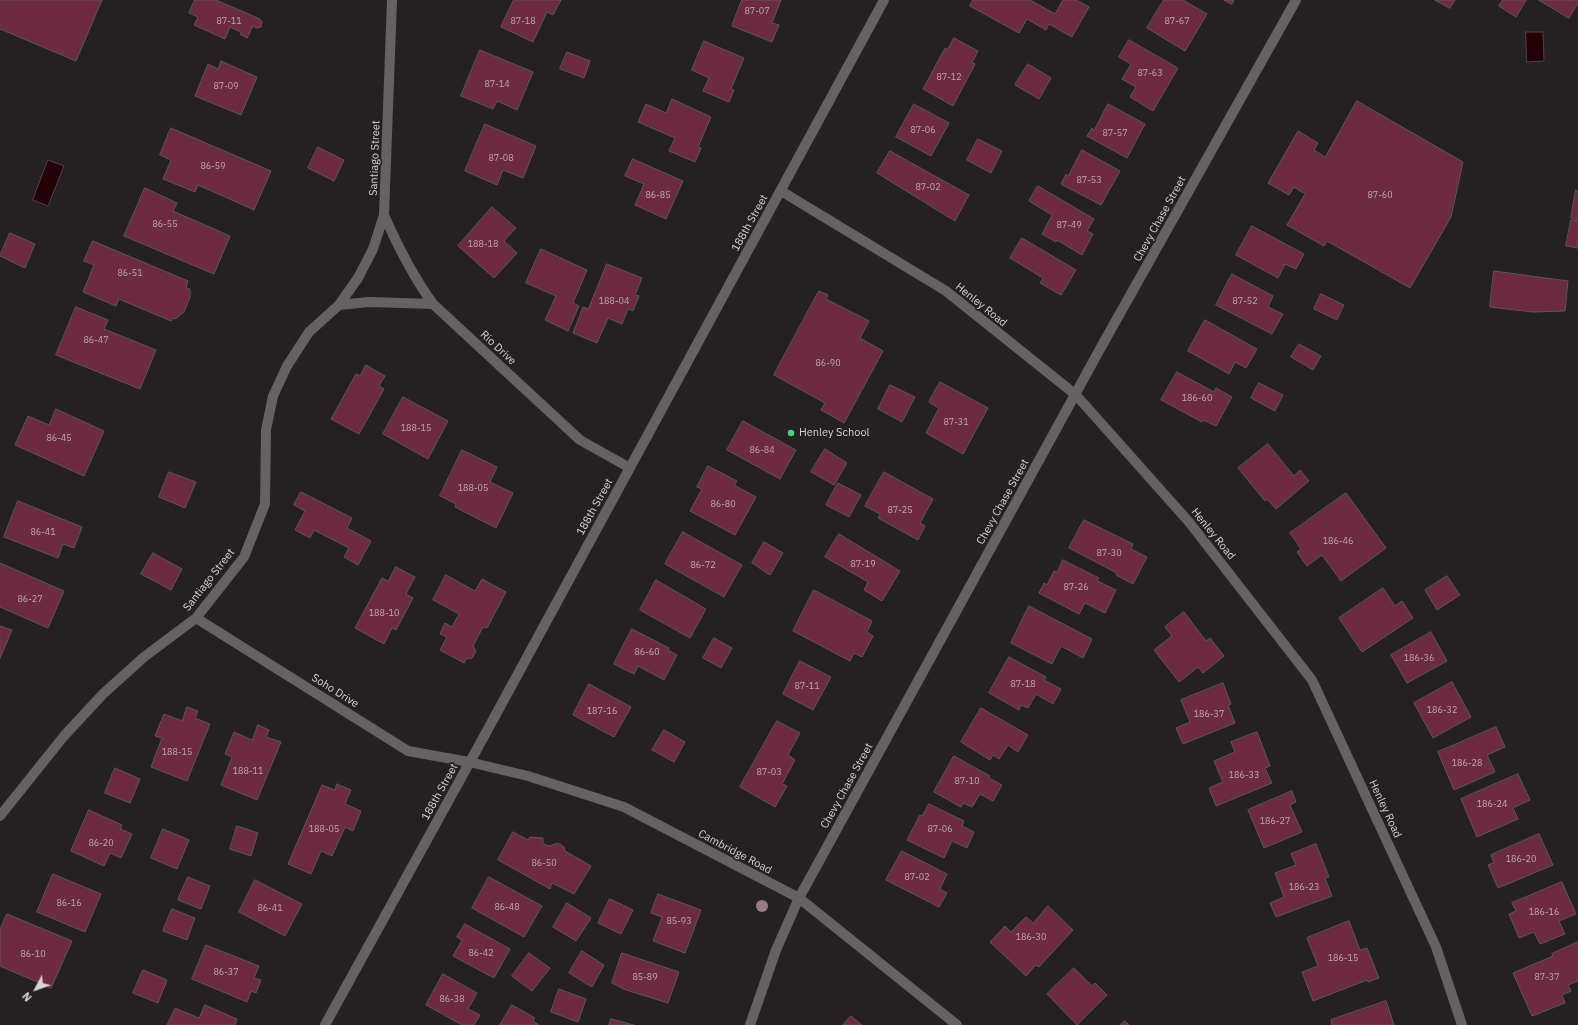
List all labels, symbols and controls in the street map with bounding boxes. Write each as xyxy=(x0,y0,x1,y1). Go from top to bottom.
house number: 87-07 xyxy=(744,6,770,16)
house number: 87-11 xyxy=(216,16,242,26)
house number: 87-18 xyxy=(510,16,536,26)
house number: 87-67 xyxy=(1164,16,1190,26)
house number: 87-63 xyxy=(1137,68,1163,78)
house number: 87-12 xyxy=(936,72,962,82)
house number: 87-14 xyxy=(484,79,510,89)
house number: 87-09 xyxy=(213,81,239,91)
street label: Santiago Street xyxy=(367,120,383,196)
house number: 87-06 xyxy=(910,125,936,135)
house number: 87-57 xyxy=(1102,128,1128,138)
house number: 87-08 xyxy=(488,153,514,163)
house number: 86-59 xyxy=(200,161,226,171)
street label: Chevy Chase Street xyxy=(1131,174,1189,264)
house number: 87-53 xyxy=(1076,175,1102,185)
house number: 87-02 xyxy=(915,182,941,192)
house number: 86-85 xyxy=(645,190,671,200)
house number: 87-60 xyxy=(1367,190,1393,200)
street label: 188th Street xyxy=(729,192,771,254)
house number: 86-55 xyxy=(152,219,178,229)
house number: 87-49 xyxy=(1056,220,1082,230)
house number: 188-18 xyxy=(468,239,498,249)
house number: 86-51 xyxy=(117,268,143,278)
street label: Henley Road xyxy=(953,280,1009,330)
house number: 188-04 xyxy=(599,296,629,306)
house number: 87-52 xyxy=(1232,296,1258,306)
street label: Rio Drive xyxy=(477,328,519,368)
house number: 86-47 xyxy=(83,335,109,345)
house number: 86-90 xyxy=(815,358,841,368)
house number: 186-60 xyxy=(1182,393,1212,403)
house number: 87-31 xyxy=(943,417,969,427)
house number: 188-15 xyxy=(401,423,431,433)
place label: Henley School xyxy=(799,426,870,440)
marker: Henley School xyxy=(786,428,796,438)
house number: 86-45 xyxy=(46,433,72,443)
house number: 86-84 xyxy=(749,445,775,455)
street label: Chevy Chase Street xyxy=(974,457,1032,547)
street label: 188th Street xyxy=(574,476,616,538)
house number: 188-05 xyxy=(458,483,488,493)
house number: 86-80 xyxy=(710,499,736,509)
house number: 87-25 xyxy=(887,505,913,515)
street label: Henley Road xyxy=(1188,506,1238,562)
house number: 86-41 xyxy=(30,527,56,537)
house number: 186-46 xyxy=(1323,536,1353,546)
street label: Santiago Street xyxy=(181,546,237,614)
house number: 87-30 xyxy=(1096,548,1122,558)
house number: 87-19 xyxy=(850,559,876,569)
house number: 86-72 xyxy=(690,560,716,570)
house number: 87-26 xyxy=(1063,582,1089,592)
house number: 86-27 xyxy=(17,594,43,604)
house number: 188-10 xyxy=(369,608,399,618)
house number: 86-60 xyxy=(634,647,660,657)
house number: 186-36 xyxy=(1404,653,1434,663)
street label: Soho Drive xyxy=(309,671,361,711)
house number: 87-18 xyxy=(1010,679,1036,689)
house number: 87-11 xyxy=(794,681,820,691)
house number: 186-32 xyxy=(1427,705,1457,715)
house number: 187-16 xyxy=(587,706,617,716)
house number: 186-37 xyxy=(1194,709,1224,719)
street label: Chevy Chase Street xyxy=(818,741,876,831)
house number: 188-15 xyxy=(162,747,192,757)
house number: 186-28 xyxy=(1452,758,1482,768)
street label: 188th Street xyxy=(419,761,461,823)
house number: 188-11 xyxy=(233,766,263,776)
house number: 87-03 xyxy=(756,767,782,777)
house number: 186-33 xyxy=(1229,770,1259,780)
house number: 87-10 xyxy=(954,776,980,786)
street label: Henley Road xyxy=(1366,778,1404,840)
house number: 186-24 xyxy=(1477,799,1507,809)
house number: 186-27 xyxy=(1260,816,1290,826)
house number: 188-05 xyxy=(309,824,339,834)
house number: 87-06 xyxy=(927,824,953,834)
street label: Cambridge Road xyxy=(696,827,774,877)
house number: 86-20 xyxy=(88,838,114,848)
house number: 186-20 xyxy=(1506,854,1536,864)
house number: 86-50 xyxy=(531,858,557,868)
house number: 87-02 xyxy=(904,872,930,882)
house number: 186-23 xyxy=(1289,882,1319,892)
house number: 86-16 xyxy=(56,898,82,908)
house number: 86-48 xyxy=(494,902,520,912)
house number: 86-41 xyxy=(257,903,283,913)
house number: 186-16 xyxy=(1529,907,1559,917)
house number: 85-93 xyxy=(666,916,692,926)
house number: 186-30 xyxy=(1016,932,1046,942)
house number: 86-42 xyxy=(468,948,494,958)
house number: 86-10 xyxy=(20,949,46,959)
house number: 186-15 xyxy=(1328,953,1358,963)
house number: 86-37 xyxy=(213,967,239,977)
north arrow xyxy=(16,969,56,1009)
house number: 85-89 xyxy=(632,972,658,982)
house number: 87-37 xyxy=(1534,972,1560,982)
text: N xyxy=(19,989,35,1004)
house number: 86-38 xyxy=(439,994,465,1004)

